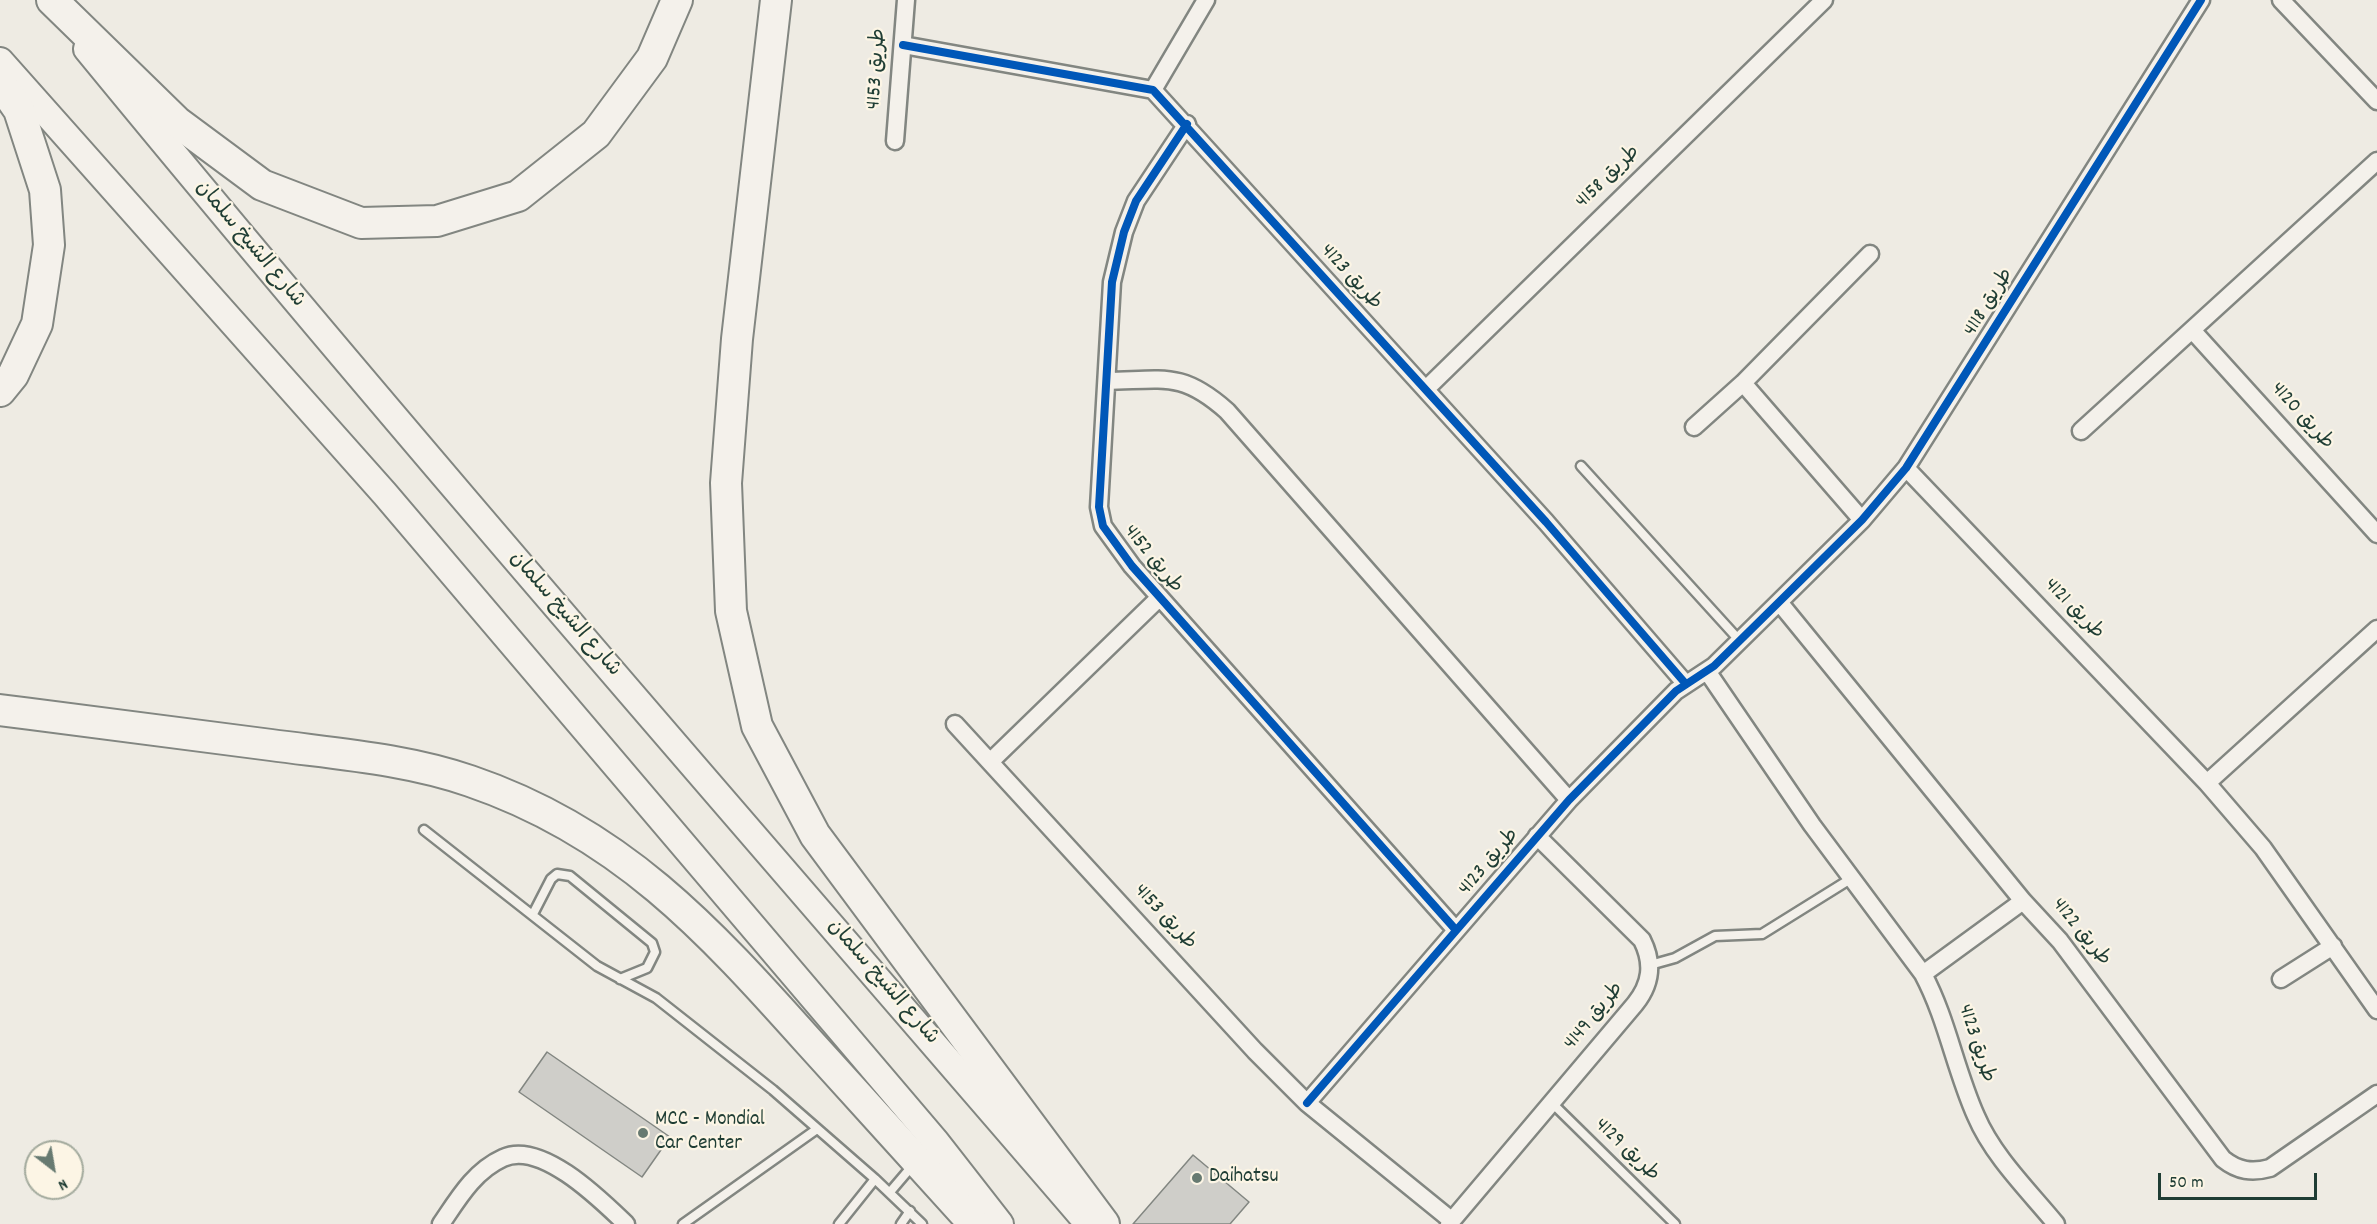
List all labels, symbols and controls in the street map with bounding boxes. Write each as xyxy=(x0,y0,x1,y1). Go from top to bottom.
street label: طريق 4153 xyxy=(863,28,893,110)
street label: طريق 4158 xyxy=(1571,141,1647,215)
street label: شارع الشيخ سلمان xyxy=(189,176,309,314)
street label: طريق 4123 xyxy=(1314,240,1386,316)
street label: طريق 4118 xyxy=(1959,264,2021,342)
street label: طريق 4120 xyxy=(2264,378,2338,456)
street label: طريق 4152 xyxy=(1117,521,1187,599)
street label: شارع الشيخ سلمان xyxy=(503,547,625,683)
street label: طريق 4121 xyxy=(2038,574,2108,646)
street label: طريق 4123 xyxy=(1454,824,1526,902)
street label: طريق 4153 xyxy=(1127,880,1201,956)
street label: طريق 4122 xyxy=(2045,894,2115,972)
street label: شارع الشيخ سلمان xyxy=(821,915,943,1051)
street label: طريق 4149 xyxy=(1559,978,1631,1056)
street label: طريق 4123 xyxy=(1951,1002,1999,1086)
place label: MCC - Mondial Car Center xyxy=(655,1108,765,1158)
street label: طريق 4129 xyxy=(1588,1114,1664,1188)
marker: MCC - Mondial Car Center xyxy=(636,1126,650,1140)
north arrow xyxy=(24,1140,84,1200)
scale bar xyxy=(2161,1161,2320,1199)
place label: Daihatsu xyxy=(1209,1165,1279,1191)
marker: Daihatsu xyxy=(1190,1171,1204,1185)
text: 50 m xyxy=(2169,1171,2204,1196)
text: N xyxy=(53,1172,72,1196)

